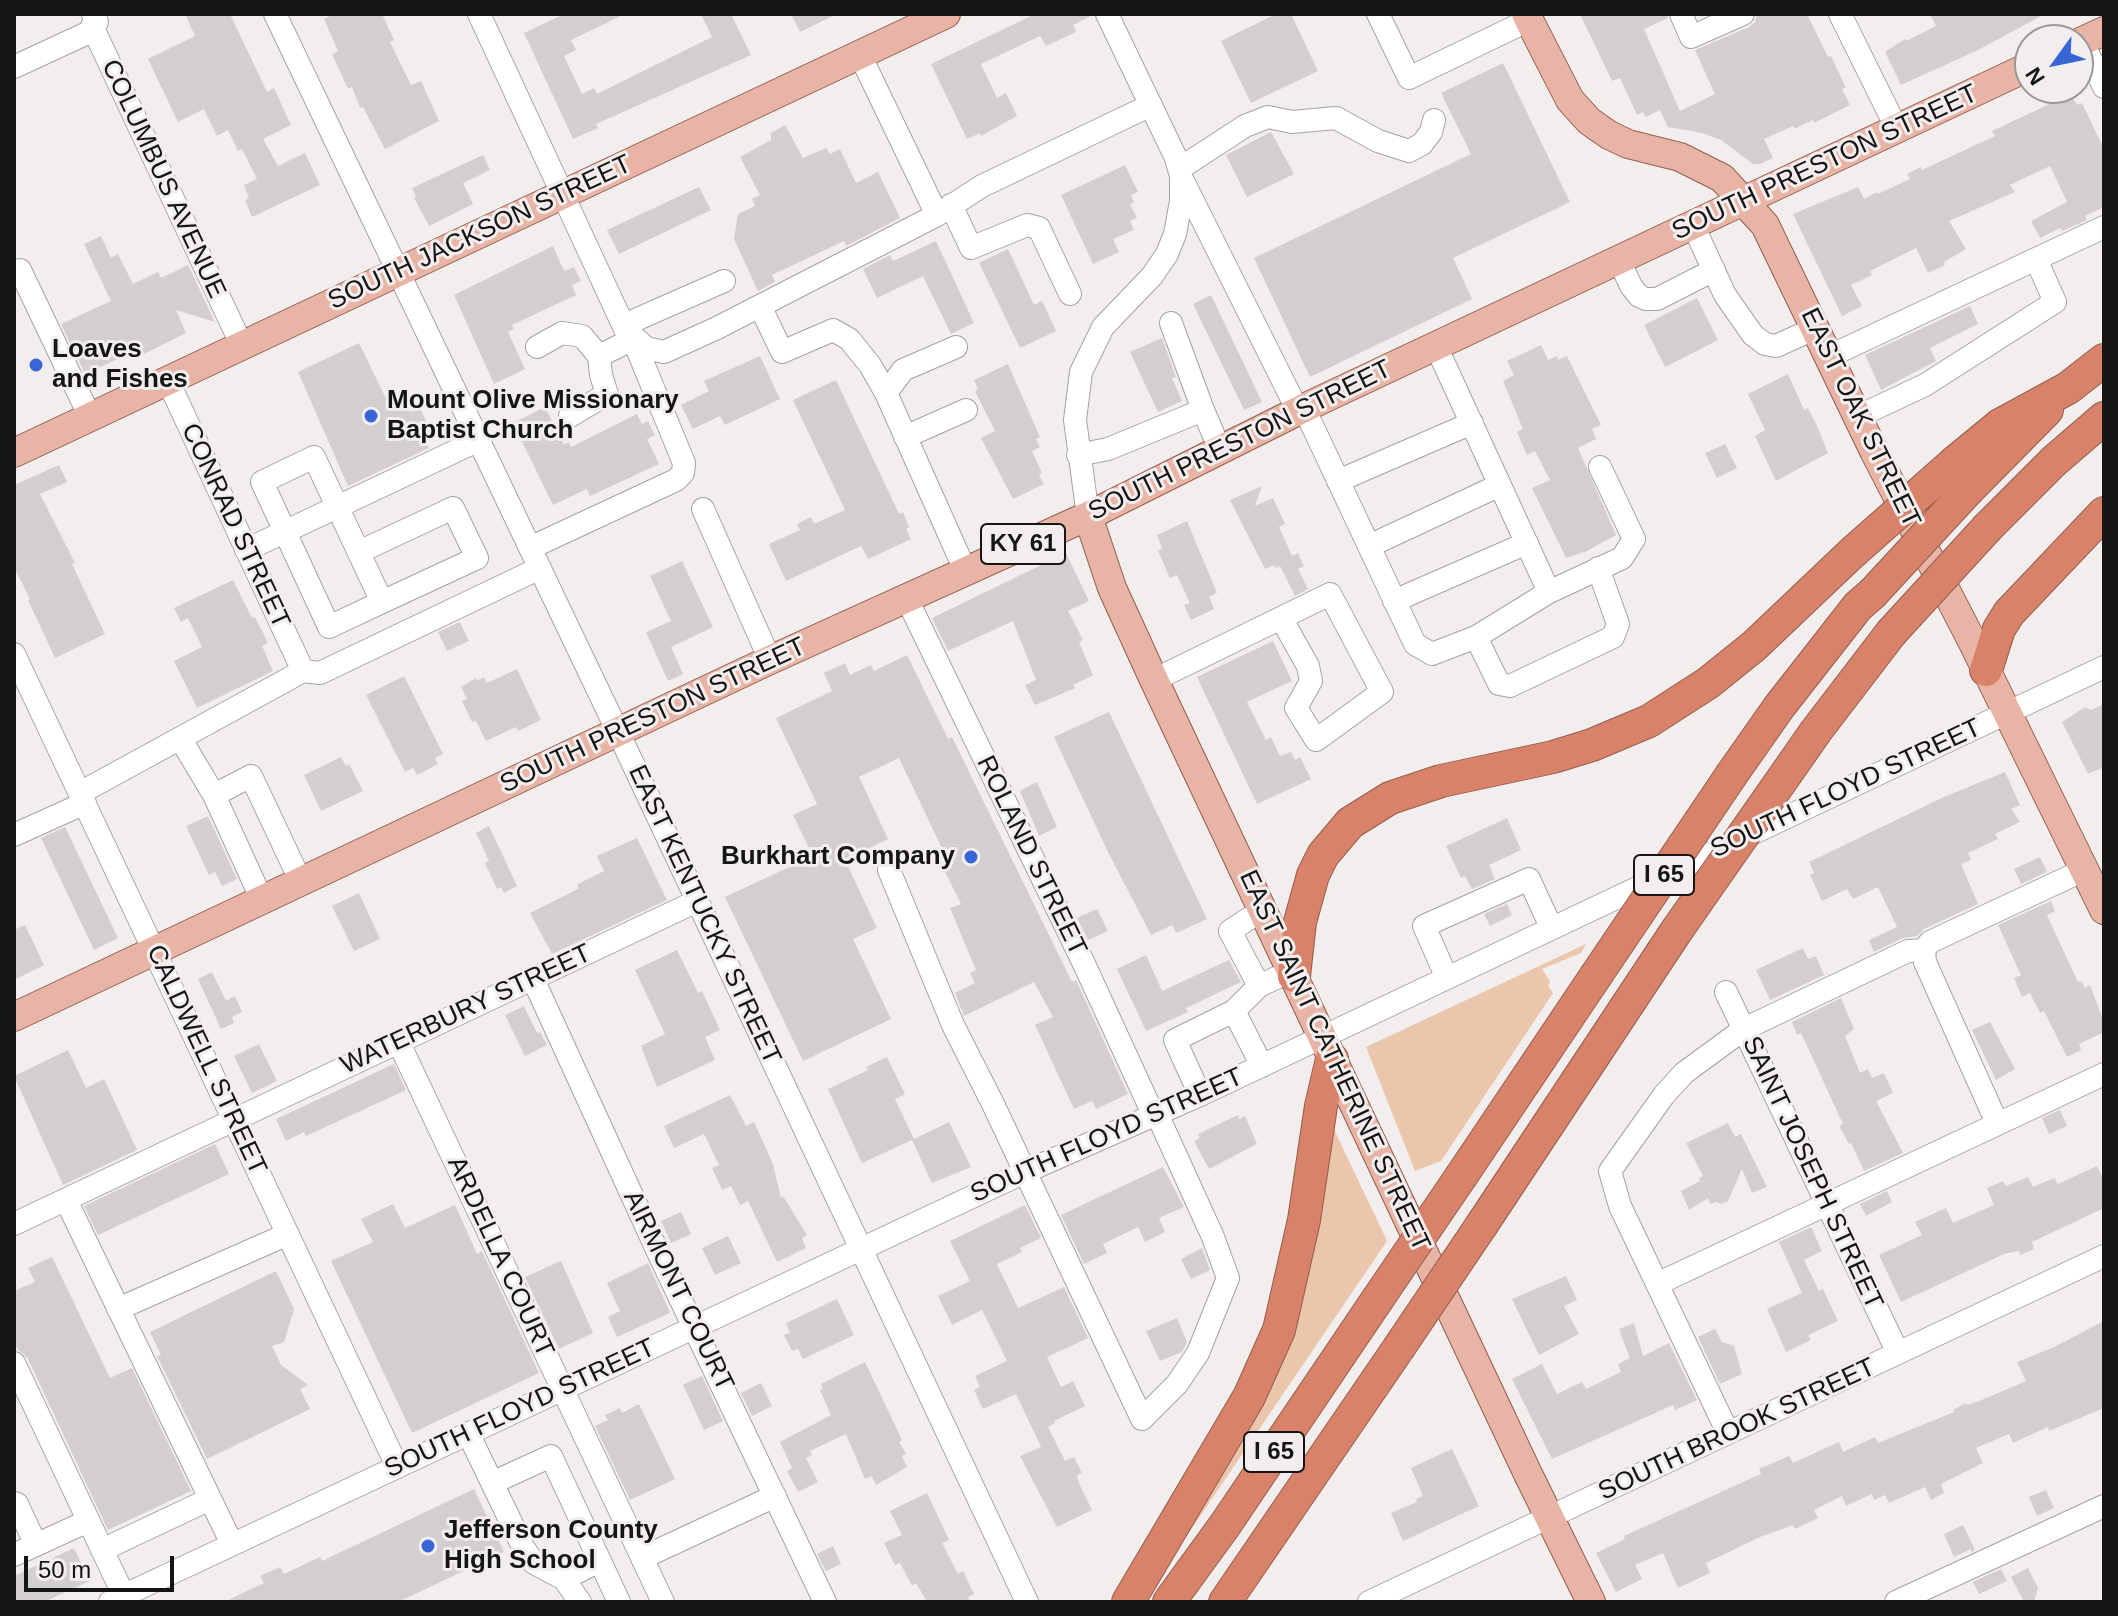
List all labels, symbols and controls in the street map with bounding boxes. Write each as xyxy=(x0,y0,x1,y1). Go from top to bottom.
north arrow xyxy=(2014,24,2094,104)
street label: COLUMBUS AVENUE xyxy=(94,55,232,303)
text: N xyxy=(2020,63,2050,90)
street label: SOUTH PRESTON STREET xyxy=(1667,78,1983,248)
street label: SOUTH JACKSON STREET xyxy=(323,149,637,317)
street label: EAST OAK STREET xyxy=(1793,303,1927,533)
place label: Loaves and Fishes xyxy=(52,334,188,396)
street label: SOUTH PRESTON STREET xyxy=(1083,354,1397,528)
marker: Loaves and Fishes xyxy=(27,356,45,374)
place label: Mount Olive Missionary Baptist Church xyxy=(387,385,679,446)
marker: Mount Olive Missionary Baptist Church xyxy=(362,407,380,425)
street label: CONRAD STREET xyxy=(174,419,296,633)
road number: KY 61 xyxy=(981,524,1065,564)
street label: SOUTH PRESTON STREET xyxy=(495,631,811,801)
street label: SOUTH FLOYD STREET xyxy=(1706,713,1986,865)
street label: ROLAND STREET xyxy=(969,751,1093,961)
street label: EAST KENTUCKY STREET xyxy=(621,760,787,1070)
place label: Burkhart Company xyxy=(721,841,955,873)
marker: Burkhart Company xyxy=(962,848,980,866)
road number: I 65 xyxy=(1634,855,1694,895)
street label: EAST SAINT CATHERINE STREET xyxy=(1232,865,1436,1257)
street label: WATERBURY STREET xyxy=(336,938,596,1082)
street label: CALDWELL STREET xyxy=(139,940,273,1180)
street label: SAINT JOSEPH STREET xyxy=(1735,1032,1889,1314)
street label: SOUTH FLOYD STREET xyxy=(966,1062,1248,1210)
street label: ARDELLA COURT xyxy=(440,1152,560,1362)
street label: AIRMONT COURT xyxy=(616,1186,740,1396)
street label: SOUTH FLOYD STREET xyxy=(380,1333,660,1485)
street label: SOUTH BROOK STREET xyxy=(1594,1352,1880,1508)
road number: I 65 xyxy=(1244,1432,1304,1472)
place label: Jefferson County High School xyxy=(444,1515,658,1576)
marker: Jefferson County High School xyxy=(419,1537,437,1555)
scale bar xyxy=(28,1540,178,1590)
text: 50 m xyxy=(38,1556,91,1583)

